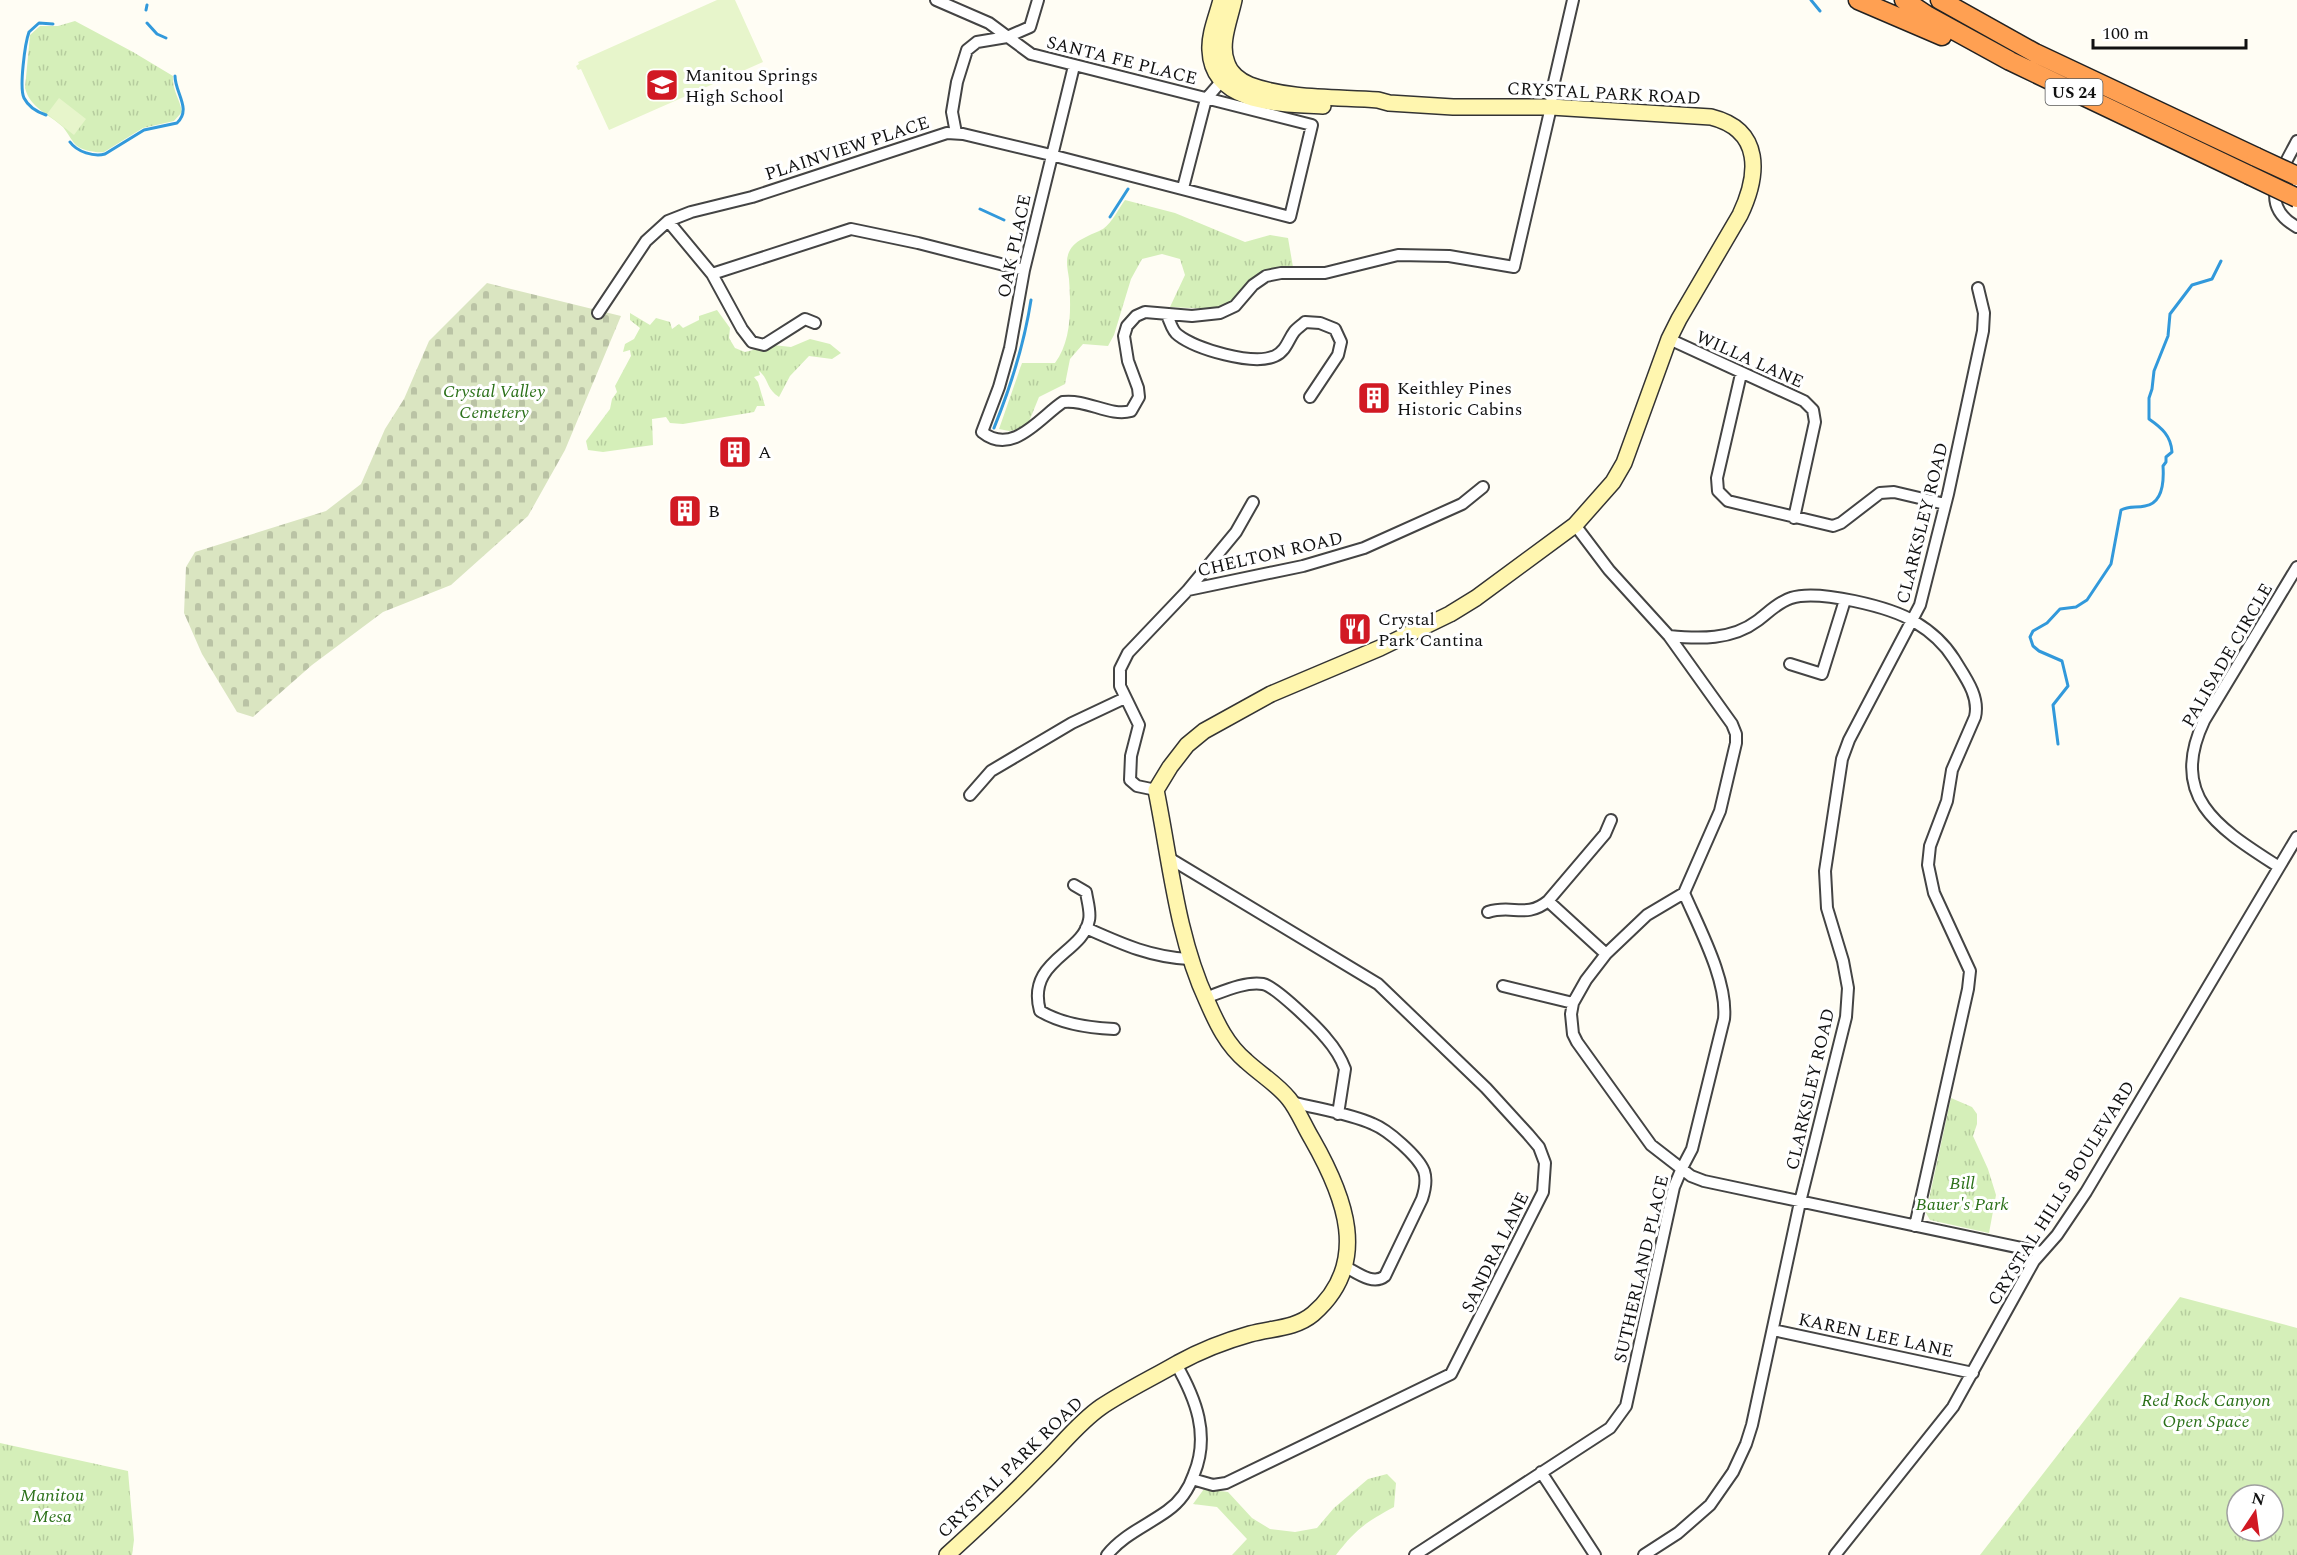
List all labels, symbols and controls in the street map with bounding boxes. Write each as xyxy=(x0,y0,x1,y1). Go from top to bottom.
scale bar xyxy=(2093,12,2246,50)
text: 100 m xyxy=(2102,20,2149,47)
street label: SANTA FE PLACE xyxy=(1044,29,1200,92)
place label: Manitou Springs High School xyxy=(685,62,818,110)
school or university icon: Manitou Springs High School xyxy=(644,67,680,103)
street label: CRYSTAL PARK ROAD xyxy=(1506,75,1702,112)
road number: US 24 xyxy=(2046,79,2102,105)
street label: PLAINVIEW PLACE xyxy=(761,109,933,188)
street label: OAK PLACE xyxy=(990,192,1039,300)
street label: WILLA LANE xyxy=(1692,324,1808,395)
place label: Keithley Pines Historic Cabins xyxy=(1397,375,1523,423)
park label: Crystal Valley Cemetery xyxy=(443,378,545,426)
building icon: Keithley Pines Historic Cabins xyxy=(1356,380,1392,416)
building icon: A xyxy=(717,434,753,470)
place label: A xyxy=(758,439,772,466)
street label: CLARKSLEY ROAD xyxy=(1889,440,1956,607)
building icon: B xyxy=(667,493,703,529)
place label: B xyxy=(708,498,720,525)
street label: CHELTON ROAD xyxy=(1195,525,1346,584)
street label: PALISADE CIRCLE xyxy=(2175,578,2280,732)
place label: Crystal Park Cantina xyxy=(1378,606,1483,654)
restaurant icon: Crystal Park Cantina xyxy=(1337,611,1373,647)
street label: CLARKSLEY ROAD xyxy=(1779,1006,1842,1173)
street label: CRYSTAL HILLS BOULEVARD xyxy=(1981,1076,2142,1311)
park label: Bill Bauer's Park xyxy=(1915,1170,2009,1218)
street label: SUTHERLAND PLACE xyxy=(1607,1173,1676,1366)
street label: SANDRA LANE xyxy=(1455,1187,1536,1317)
street label: KAREN LEE LANE xyxy=(1796,1306,1956,1365)
park label: Red Rock Canyon Open Space xyxy=(2141,1387,2271,1435)
street label: CRYSTAL PARK ROAD xyxy=(931,1390,1089,1544)
park label: Manitou Mesa xyxy=(20,1482,85,1530)
north arrow xyxy=(2225,1483,2285,1543)
text: N xyxy=(2249,1486,2267,1513)

